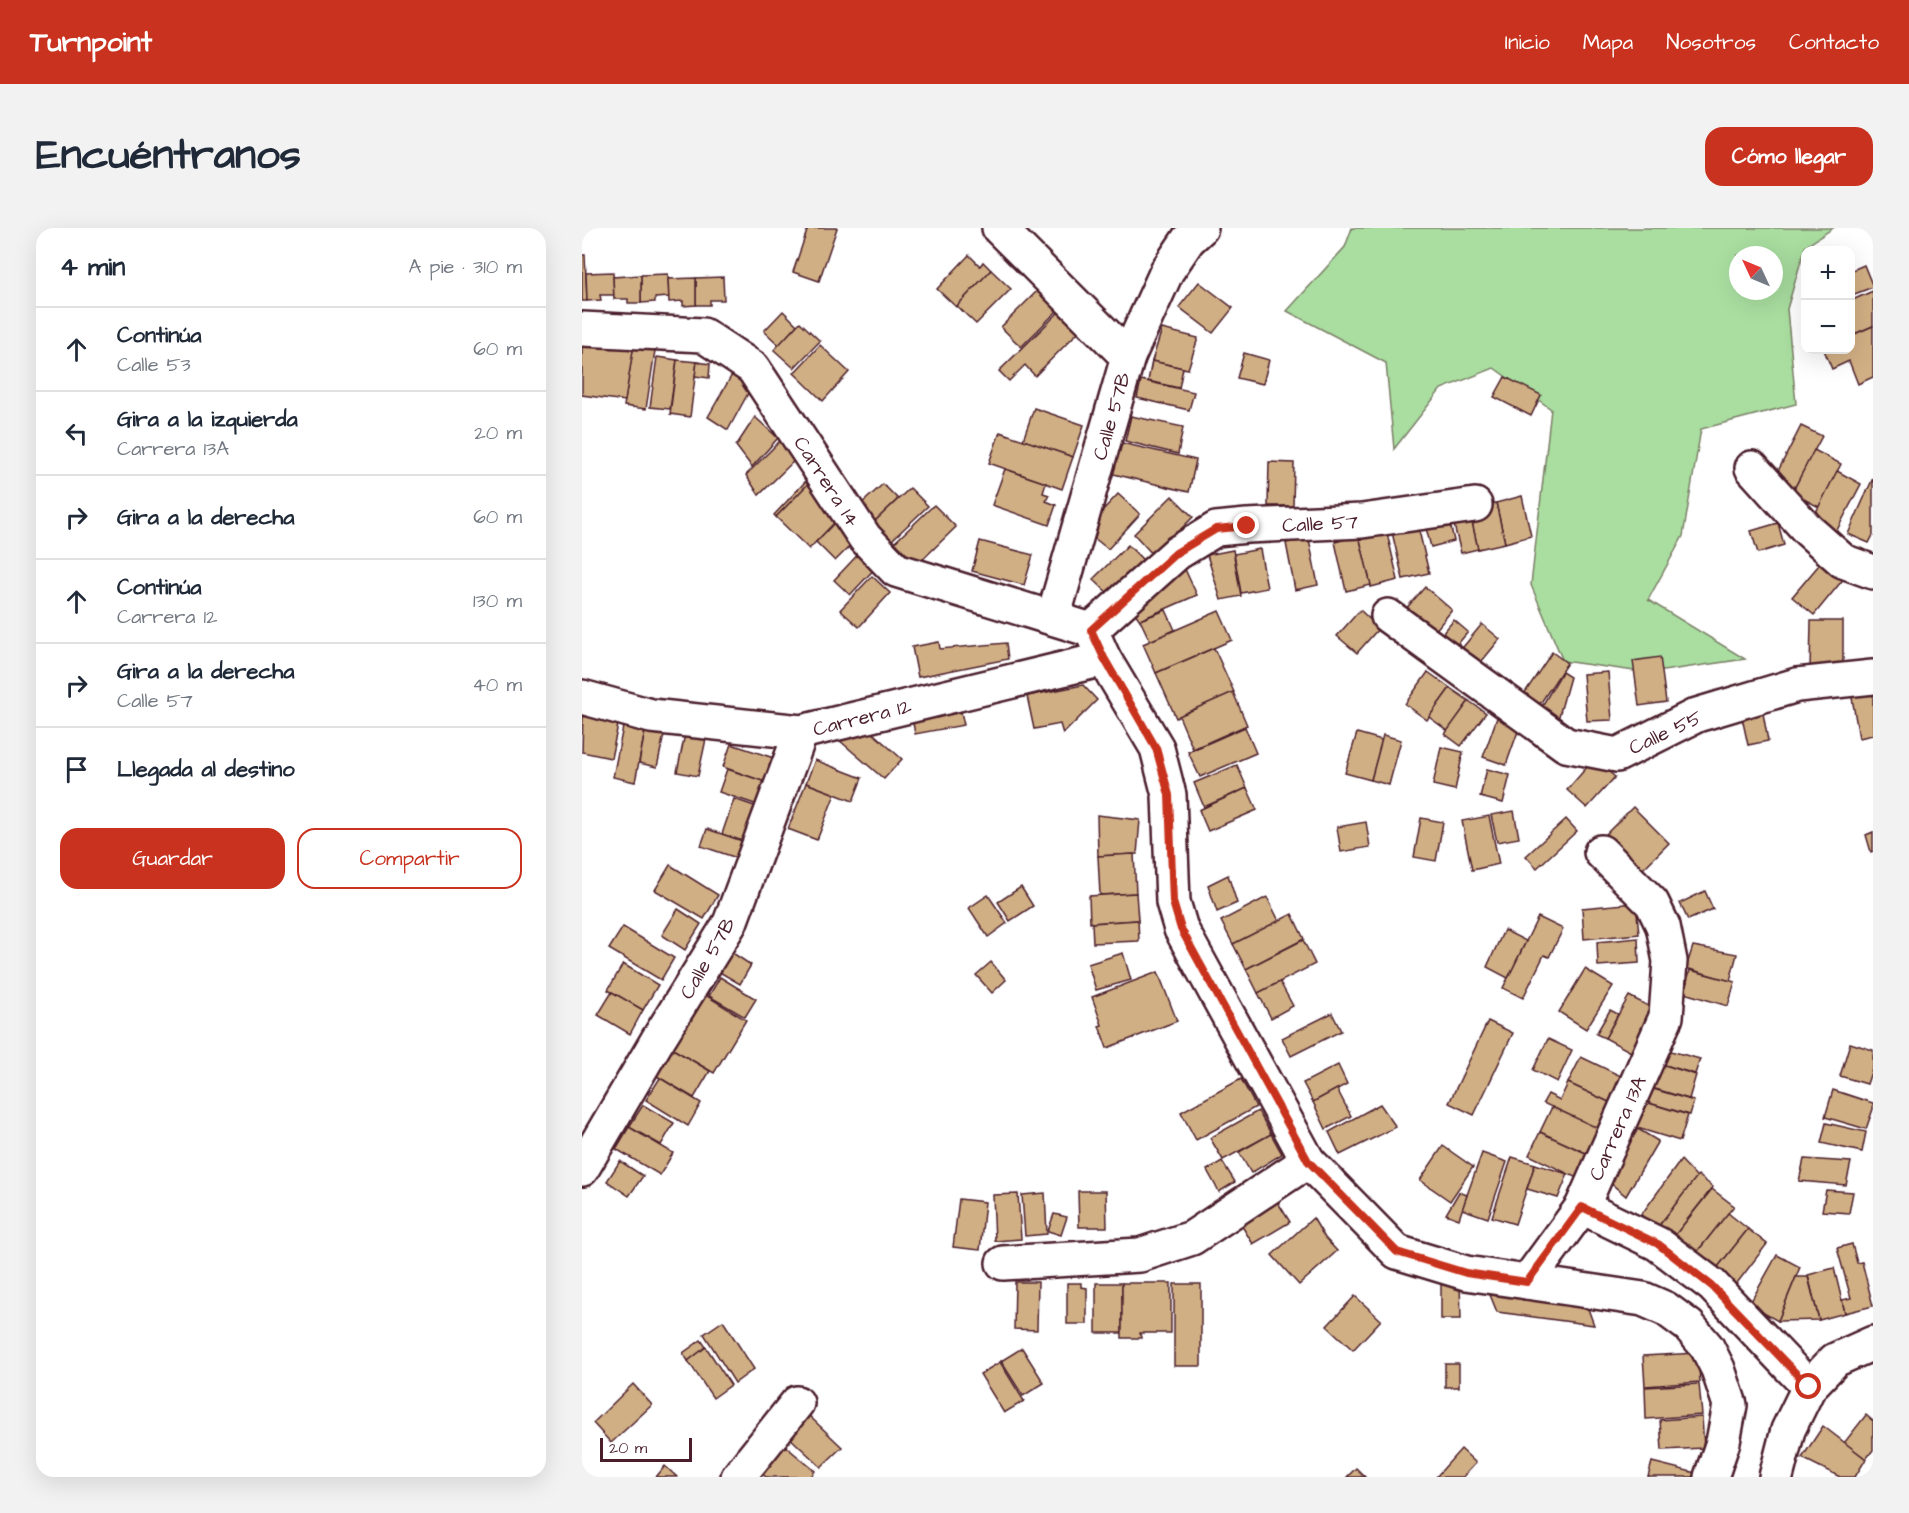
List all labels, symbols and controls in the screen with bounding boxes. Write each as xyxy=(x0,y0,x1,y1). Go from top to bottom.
text: Turnpoint xyxy=(30,23,152,62)
text: Inicio xyxy=(1505,28,1550,57)
text: Mapa xyxy=(1583,28,1633,57)
text: Nosotros xyxy=(1666,28,1756,57)
text: Contacto xyxy=(1789,28,1879,57)
text: Encuéntranos xyxy=(36,127,301,185)
button: Cómo llegar xyxy=(1705,127,1873,186)
north arrow xyxy=(1729,246,1783,300)
map controls xyxy=(1801,246,1855,354)
button: + xyxy=(1801,246,1855,300)
text: 4 min xyxy=(60,249,125,285)
text: A pie · 310 m xyxy=(408,253,522,281)
button: − xyxy=(1801,300,1855,354)
text: Continúa xyxy=(117,320,202,351)
icon: ahead xyxy=(60,333,93,366)
text: 60 m xyxy=(473,335,522,363)
text: Calle 53 xyxy=(117,351,191,379)
street label: Calle 57B xyxy=(1086,369,1138,463)
text: Gira a la izquierda xyxy=(117,404,298,435)
icon: left xyxy=(60,417,93,450)
text: 20 m xyxy=(474,419,522,447)
street label: Carrera 14 xyxy=(786,431,866,533)
text: Carrera 13A xyxy=(117,435,229,463)
icon: right xyxy=(60,501,93,534)
text: Gira a la derecha xyxy=(117,502,294,533)
text: 60 m xyxy=(473,503,522,531)
street label: Calle 57 xyxy=(1281,508,1359,540)
route end xyxy=(1233,512,1259,538)
text: Continúa xyxy=(117,572,202,603)
icon: ahead xyxy=(60,585,93,618)
text: 130 m xyxy=(473,587,522,615)
text: Carrera 12 xyxy=(117,603,217,631)
text: Gira a la derecha xyxy=(117,656,294,687)
icon: right xyxy=(60,669,93,702)
text: 40 m xyxy=(472,671,522,699)
text: Calle 57 xyxy=(117,687,193,715)
street label: Carrera 12 xyxy=(810,692,915,744)
street label: Calle 55 xyxy=(1624,704,1707,762)
icon: arrive xyxy=(60,753,93,786)
text: Llegada al destino xyxy=(117,754,295,785)
button: Guardar xyxy=(60,828,285,889)
button: Compartir xyxy=(297,828,522,889)
street label: Calle 57B xyxy=(673,912,743,1005)
street label: Carrera 13A xyxy=(1582,1071,1654,1185)
route start xyxy=(1795,1373,1821,1399)
scale bar xyxy=(600,1435,692,1462)
text: 20 m xyxy=(609,1437,647,1459)

